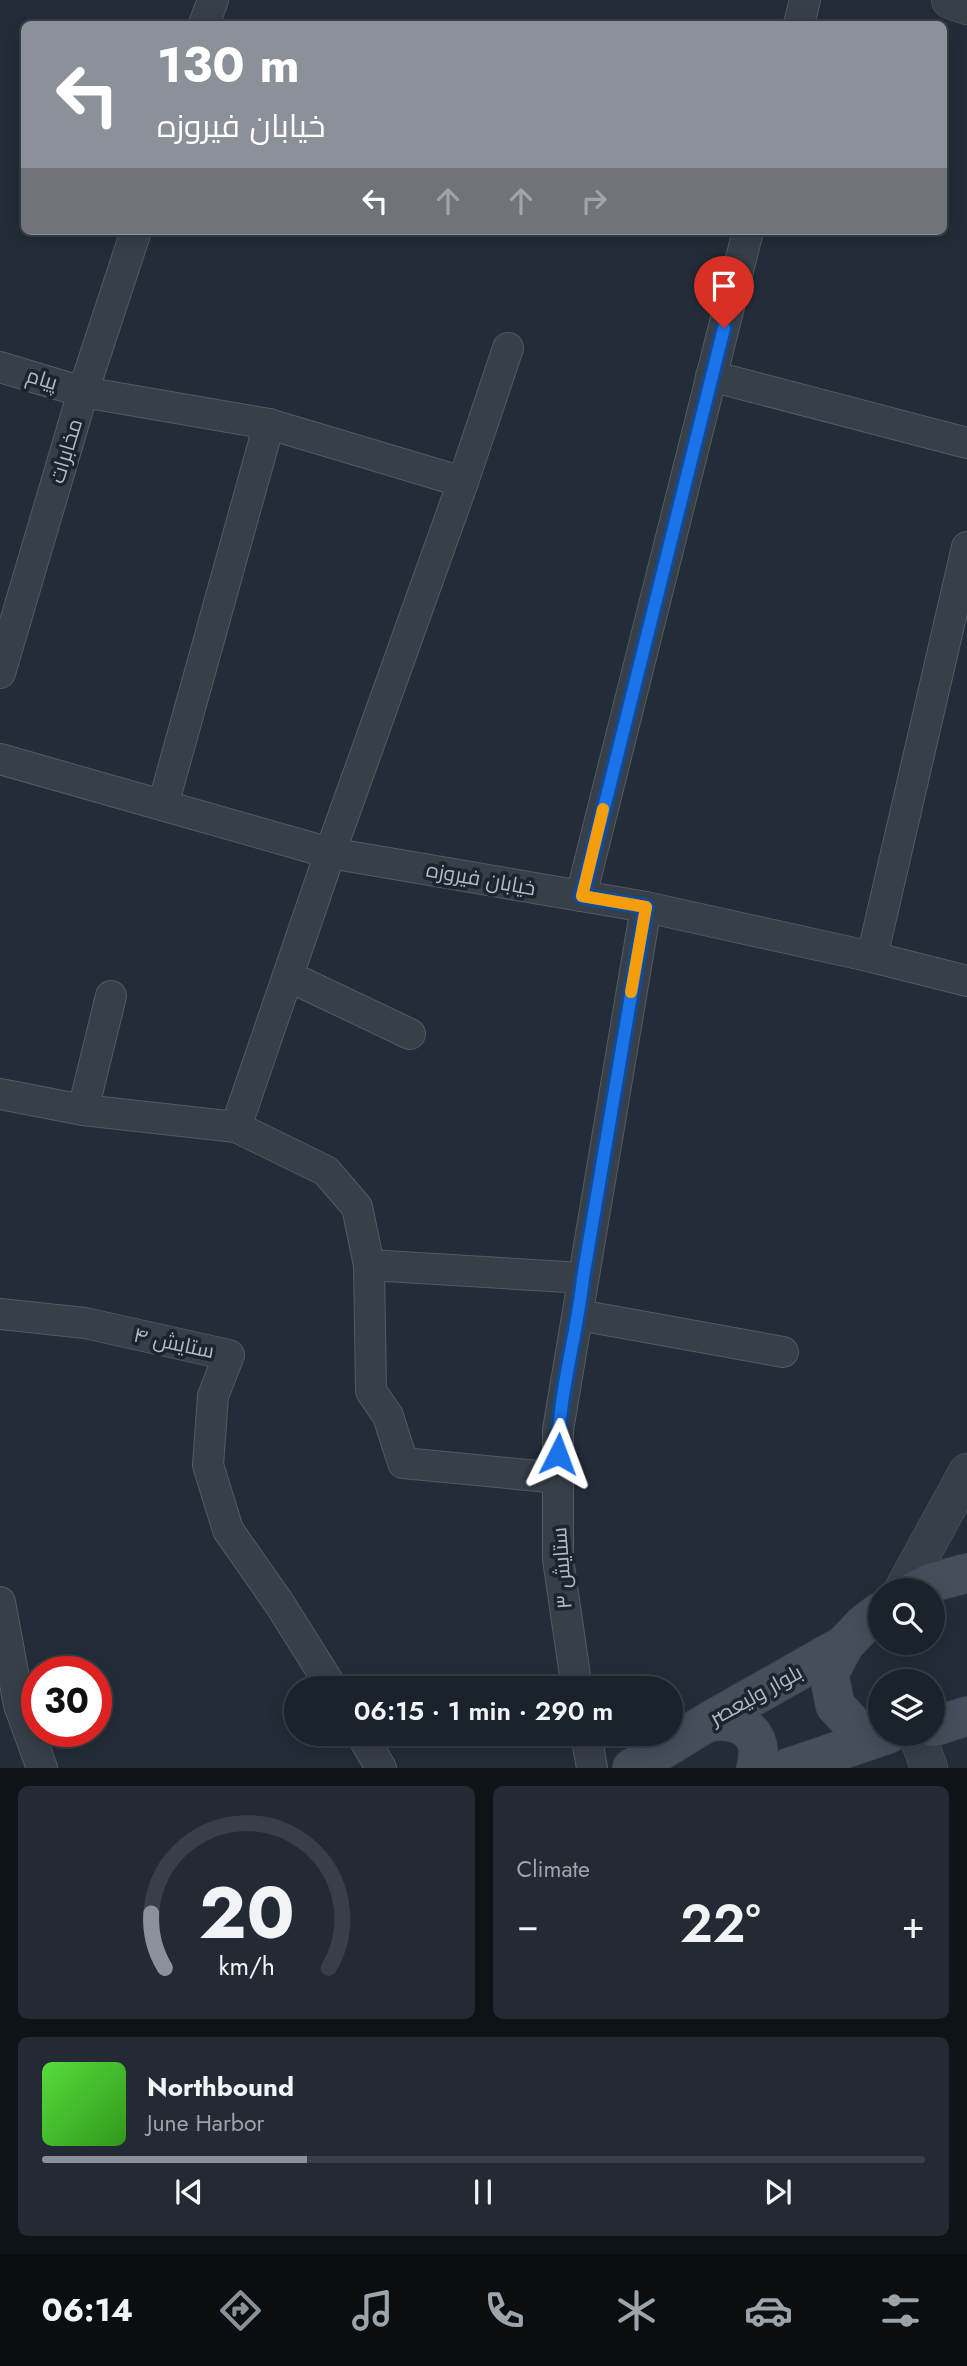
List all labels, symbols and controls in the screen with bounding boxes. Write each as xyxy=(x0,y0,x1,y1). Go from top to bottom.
text: 130 m xyxy=(157,30,300,100)
icon: left xyxy=(42,49,133,140)
text: خیابان فیروزه xyxy=(157,103,325,149)
icon: left xyxy=(356,182,394,220)
icon: ahead xyxy=(429,182,467,220)
icon: ahead xyxy=(502,182,540,220)
icon: right xyxy=(575,182,613,220)
pin xyxy=(694,256,754,328)
icon: arrive xyxy=(705,267,743,305)
street label: پیام xyxy=(23,360,62,398)
street label: مخابرات xyxy=(42,415,90,487)
street label: خیابان فیروزه xyxy=(424,855,538,903)
street label: ستایش ۴ xyxy=(131,1320,217,1366)
position arrow xyxy=(521,1417,595,1491)
street label: ستایش ۳ xyxy=(544,1526,580,1610)
map controls xyxy=(868,1578,945,1746)
button: search xyxy=(868,1578,945,1655)
speed limit sign: 30 xyxy=(21,1656,112,1747)
street label: بلوار ولیعصر xyxy=(703,1657,808,1733)
button: layers xyxy=(868,1669,945,1746)
text: 06:15 · 1 min · 290 m xyxy=(354,1692,613,1730)
text: Climate xyxy=(517,1852,590,1886)
text: 20 xyxy=(198,1861,294,1966)
text: 22° xyxy=(680,1886,761,1962)
text: − xyxy=(517,1897,539,1952)
text: + xyxy=(902,1897,925,1952)
text: km/h xyxy=(218,1948,275,1984)
text: Northbound xyxy=(147,2068,294,2106)
text: June Harbor xyxy=(147,2106,264,2140)
icon: previous xyxy=(170,2173,208,2211)
icon: pause xyxy=(464,2173,502,2211)
icon: next xyxy=(759,2173,797,2211)
icon: directions xyxy=(216,2286,265,2335)
icon: music xyxy=(348,2286,397,2335)
icon: phone xyxy=(480,2286,529,2335)
icon: climate xyxy=(612,2286,661,2335)
icon: car xyxy=(744,2286,793,2335)
icon: filters xyxy=(876,2286,925,2335)
text: 06:14 xyxy=(42,2287,133,2333)

